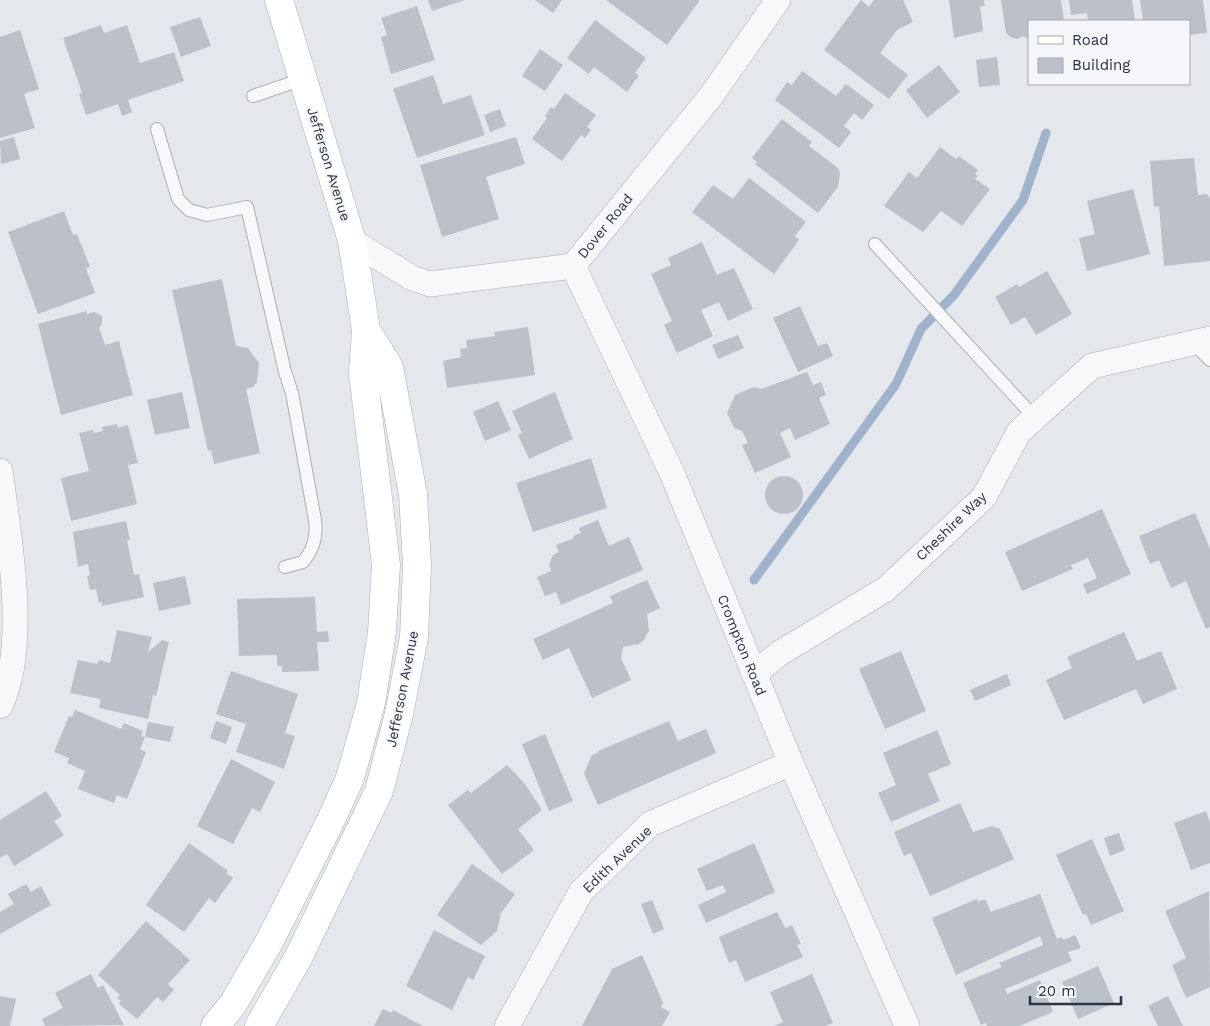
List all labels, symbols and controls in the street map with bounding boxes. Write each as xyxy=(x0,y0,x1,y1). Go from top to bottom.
legend xyxy=(1028,20,1190,85)
text: Road xyxy=(1072,31,1109,49)
text: Building xyxy=(1072,56,1130,74)
street label: Jefferson Avenue xyxy=(304,105,354,223)
street label: Dover Road xyxy=(574,191,636,261)
street label: Cheshire Way xyxy=(912,488,990,564)
street label: Crompton Road xyxy=(714,592,770,698)
street label: Jefferson Avenue xyxy=(383,629,421,749)
street label: Edith Avenue xyxy=(579,822,655,896)
scale bar xyxy=(1030,974,1121,1006)
text: 20 m xyxy=(1038,982,1076,1000)

